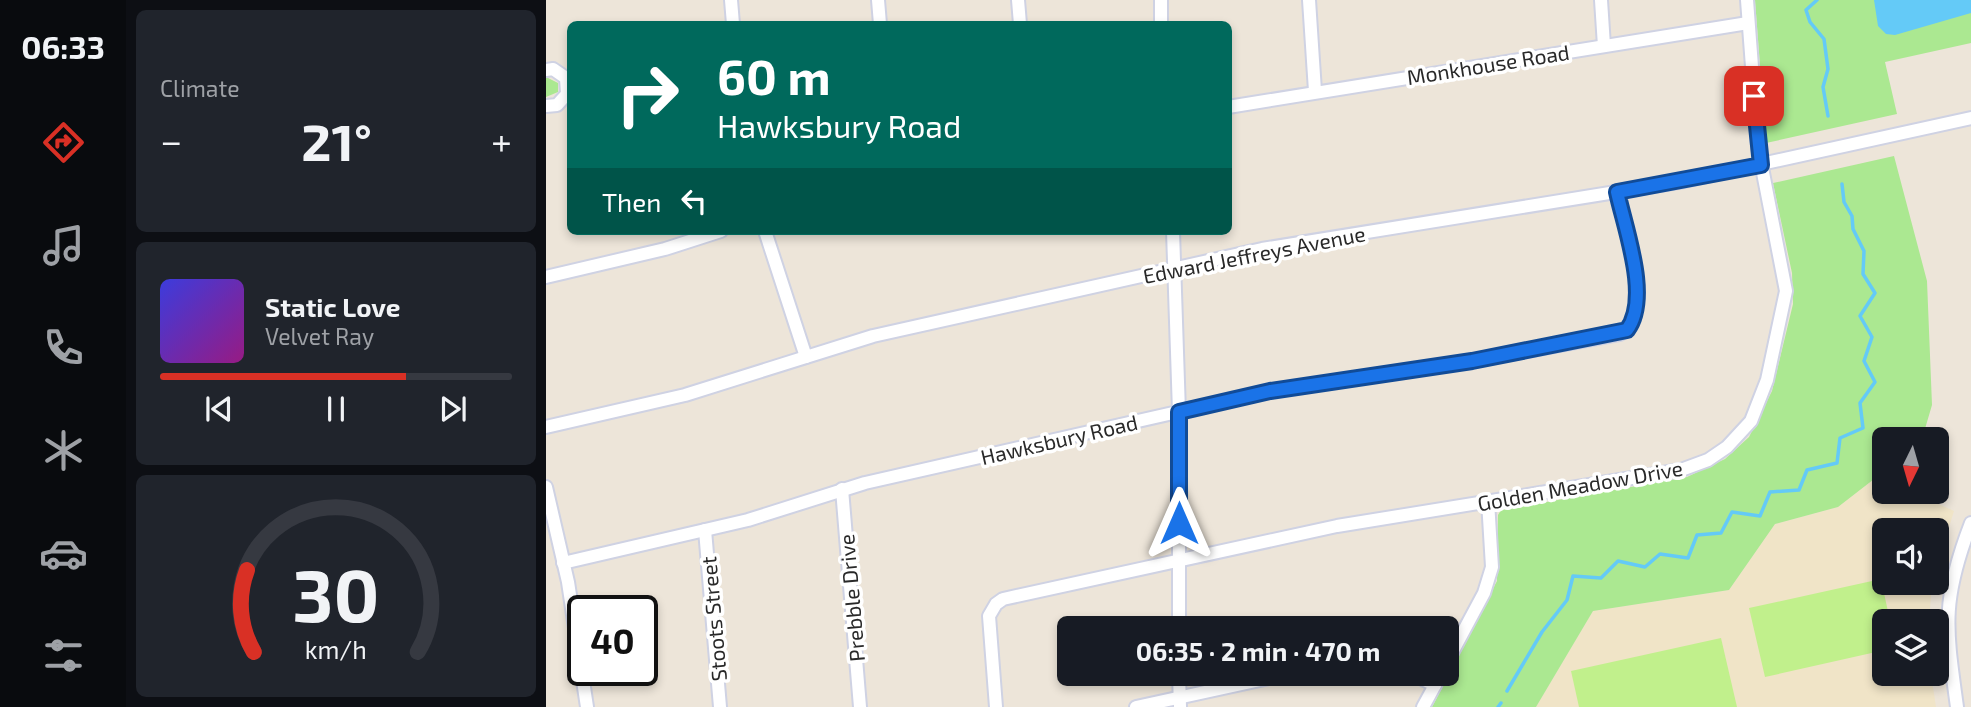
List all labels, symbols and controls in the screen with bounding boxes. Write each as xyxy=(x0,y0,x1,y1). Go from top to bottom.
text: 06:33 xyxy=(21,27,105,65)
street label: Monkhouse Road xyxy=(1405,39,1571,89)
text: 60 m xyxy=(717,46,831,105)
icon: right xyxy=(602,49,693,140)
pin xyxy=(1724,66,1784,126)
text: Climate xyxy=(160,74,240,102)
icon: arrive xyxy=(1735,77,1773,115)
text: Hawksbury Road xyxy=(717,106,961,144)
text: 21° xyxy=(301,109,372,171)
text: − xyxy=(160,117,182,163)
text: + xyxy=(491,117,512,163)
icon: directions xyxy=(39,118,88,167)
icon: left xyxy=(675,182,713,220)
text: Then xyxy=(602,186,661,217)
street label: Edward Jeffreys Avenue xyxy=(1141,220,1367,288)
icon: music xyxy=(39,221,88,270)
text: Static Love xyxy=(265,291,401,322)
text: Velvet Ray xyxy=(265,322,374,350)
icon: phone xyxy=(39,323,88,372)
icon: previous xyxy=(200,390,238,428)
icon: pause xyxy=(317,390,355,428)
icon: next xyxy=(434,390,472,428)
street label: Hawksbury Road xyxy=(978,409,1140,469)
icon: climate xyxy=(39,426,88,475)
north arrow xyxy=(1872,427,1950,504)
map controls xyxy=(1872,427,1949,686)
street label: Golden Meadow Drive xyxy=(1475,455,1685,515)
position arrow xyxy=(1142,486,1216,560)
button: sound xyxy=(1872,518,1949,595)
icon: car xyxy=(39,529,88,578)
street label: Prebble Drive xyxy=(833,533,869,663)
text: 30 xyxy=(292,549,380,637)
street label: Stoots Street xyxy=(695,556,731,682)
speed limit sign: 40 xyxy=(567,595,658,686)
button: layers xyxy=(1872,609,1949,686)
icon: filters xyxy=(39,631,88,680)
text: km/h xyxy=(305,634,367,664)
text: 06:35 · 2 min · 470 m xyxy=(1136,635,1380,666)

